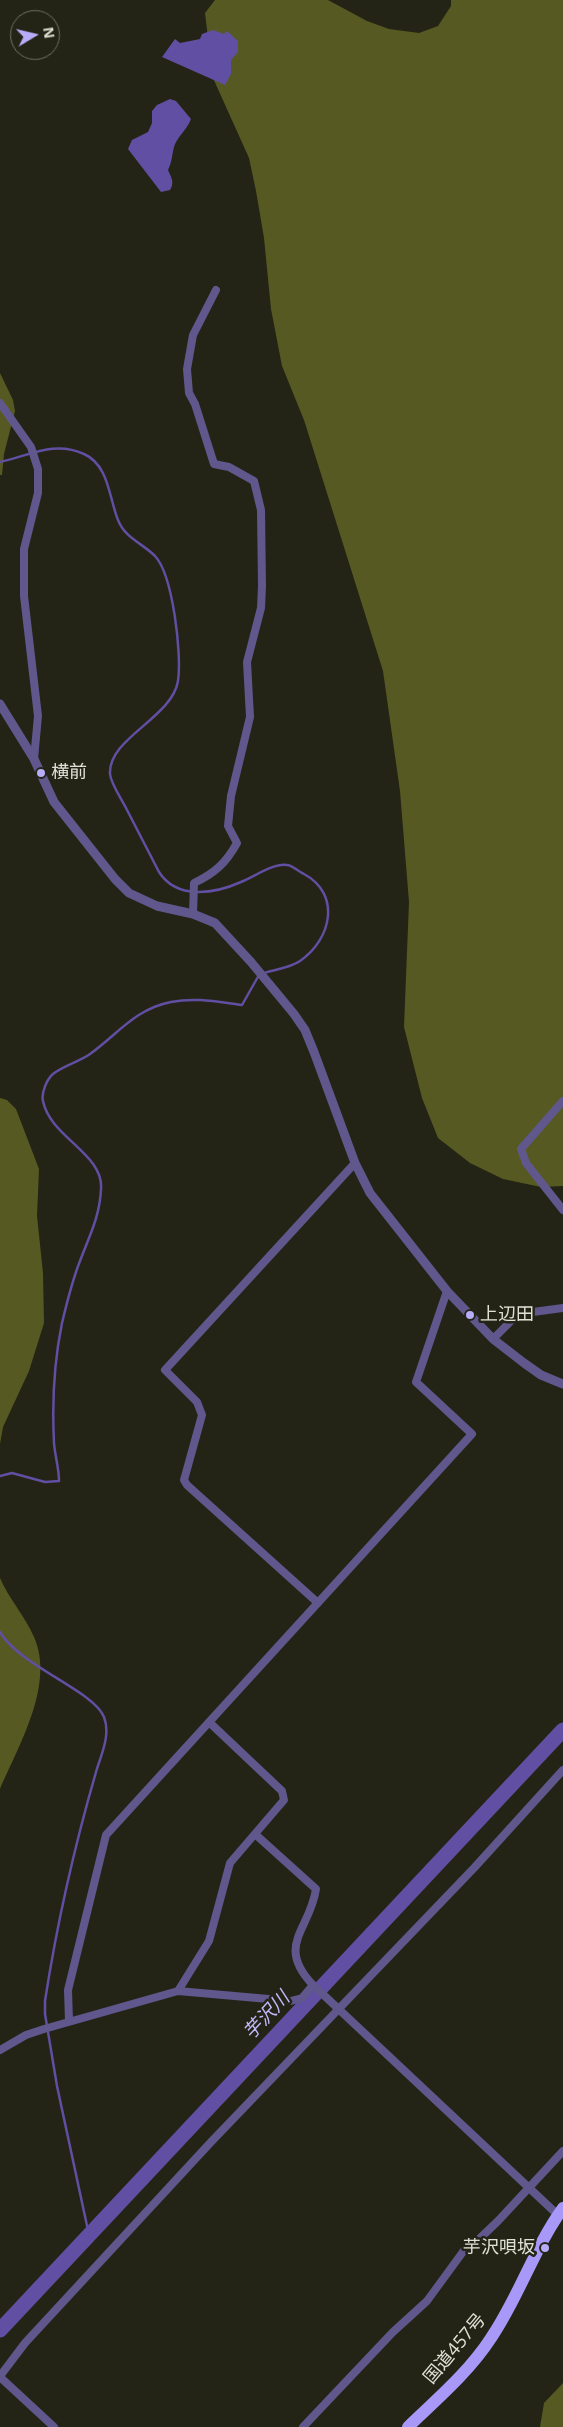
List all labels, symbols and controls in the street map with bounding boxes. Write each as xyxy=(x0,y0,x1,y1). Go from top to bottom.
north arrow xyxy=(10,10,60,60)
text: N xyxy=(39,26,60,40)
place label: 横前 xyxy=(51,762,87,784)
marker: 横前 xyxy=(35,767,47,779)
place label: 上辺田 xyxy=(480,1304,534,1326)
marker: 上辺田 xyxy=(464,1309,476,1321)
water label: 芋沢川 xyxy=(239,1987,295,2045)
place label: 芋沢唄坂 xyxy=(463,2237,535,2259)
marker: 芋沢唄坂 xyxy=(539,2242,551,2254)
street label: 国道457号 xyxy=(419,2310,491,2388)

